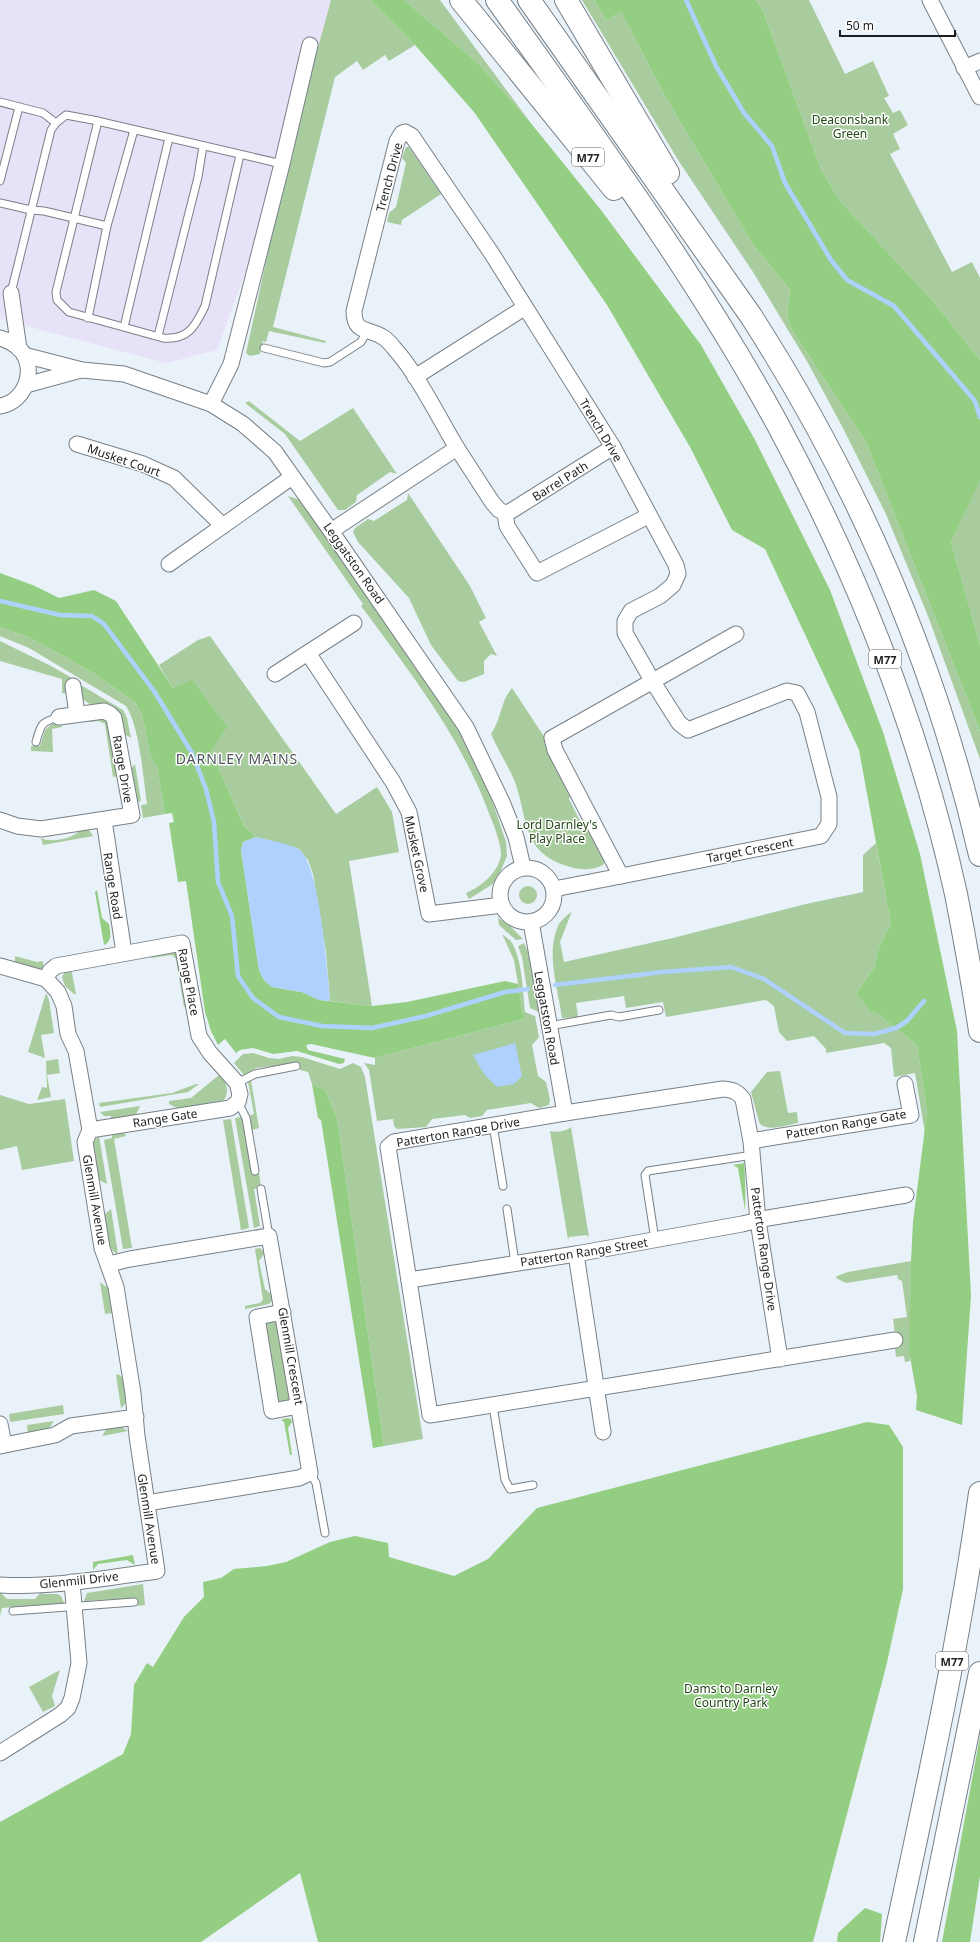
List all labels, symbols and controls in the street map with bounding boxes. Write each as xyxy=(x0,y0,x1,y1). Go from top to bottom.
scale bar xyxy=(840,12,955,38)
text: 50 m xyxy=(846,17,874,34)
park label: Deaconsbank Green xyxy=(812,111,889,142)
street label: Trench Drive xyxy=(372,140,406,213)
road number: M77 xyxy=(572,148,604,166)
street label: Trench Drive xyxy=(575,395,627,465)
street label: Musket Court xyxy=(85,440,163,481)
street label: Barrel Path xyxy=(529,457,591,505)
street label: Leggatston Road xyxy=(320,519,388,607)
road number: M77 xyxy=(869,650,901,668)
street label: Range Drive xyxy=(109,734,137,804)
district label: DARNLEY MAINS xyxy=(176,749,298,768)
street label: Musket Grove xyxy=(401,814,433,894)
park label: Lord Darnley's Play Place xyxy=(517,816,598,847)
street label: Target Crescent xyxy=(705,833,795,867)
street label: Range Road xyxy=(99,851,127,921)
street label: Range Place xyxy=(174,947,204,1017)
street label: Leggatston Road xyxy=(530,969,564,1067)
street label: Range Gate xyxy=(131,1104,199,1132)
street label: Patterton Range Gate xyxy=(784,1105,908,1143)
street label: Patterton Range Drive xyxy=(395,1113,521,1151)
street label: Glenmill Avenue xyxy=(79,1153,111,1247)
street label: Patterton Range Drive xyxy=(747,1186,781,1312)
street label: Patterton Range Street xyxy=(519,1233,650,1270)
street label: Glenmill Crescent xyxy=(274,1306,308,1407)
street label: Glenmill Avenue xyxy=(133,1472,165,1566)
street label: Glenmill Drive xyxy=(39,1567,120,1593)
road number: M77 xyxy=(936,1652,968,1670)
park label: Dams to Darnley Country Park xyxy=(684,1680,779,1711)

